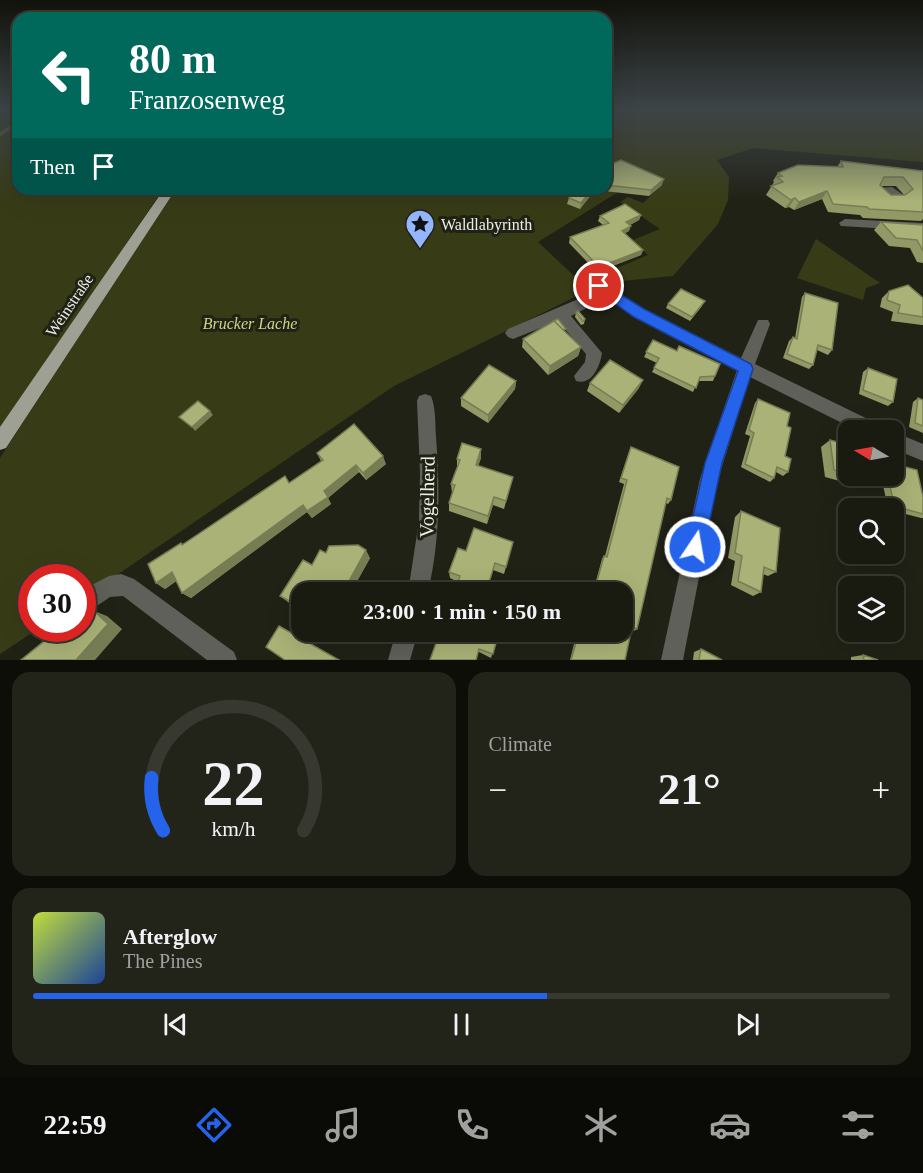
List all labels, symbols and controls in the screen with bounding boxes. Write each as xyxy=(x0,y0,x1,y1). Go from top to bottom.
icon: left xyxy=(30,36,108,114)
text: 80 m xyxy=(129,36,217,82)
text: Franzosenweg xyxy=(129,85,285,115)
icon: arrive xyxy=(87,150,120,183)
text: Then xyxy=(30,154,75,179)
place icon: Waldlabyrinth xyxy=(404,208,436,250)
place label: Waldlabyrinth xyxy=(441,216,532,234)
pin xyxy=(573,260,624,311)
icon: arrive xyxy=(582,269,615,302)
street label: Weinstraße xyxy=(42,271,96,340)
park label: Brucker Lache xyxy=(203,315,297,332)
north arrow xyxy=(838,420,904,486)
map controls xyxy=(838,420,904,642)
street label: Vogelherd xyxy=(415,456,440,538)
button: search xyxy=(838,498,904,564)
position arrow xyxy=(663,515,727,579)
speed limit sign: 30 xyxy=(18,564,96,642)
button: layers xyxy=(838,576,904,642)
text: 23:00 · 1 min · 150 m xyxy=(363,599,561,624)
text: Climate xyxy=(489,733,552,755)
text: 22 xyxy=(203,749,265,818)
text: 21° xyxy=(658,764,721,814)
text: − xyxy=(489,772,507,808)
text: + xyxy=(871,772,890,808)
text: km/h xyxy=(212,817,256,841)
text: Afterglow xyxy=(123,924,217,949)
text: The Pines xyxy=(123,950,202,972)
icon: previous xyxy=(159,1008,192,1041)
icon: pause xyxy=(445,1008,478,1041)
icon: next xyxy=(731,1008,764,1041)
icon: directions xyxy=(193,1104,235,1146)
icon: music xyxy=(322,1104,364,1146)
icon: phone xyxy=(451,1104,493,1146)
icon: climate xyxy=(580,1104,622,1146)
icon: car xyxy=(709,1104,751,1146)
icon: filters xyxy=(837,1104,879,1146)
text: 22:59 xyxy=(43,1110,106,1140)

